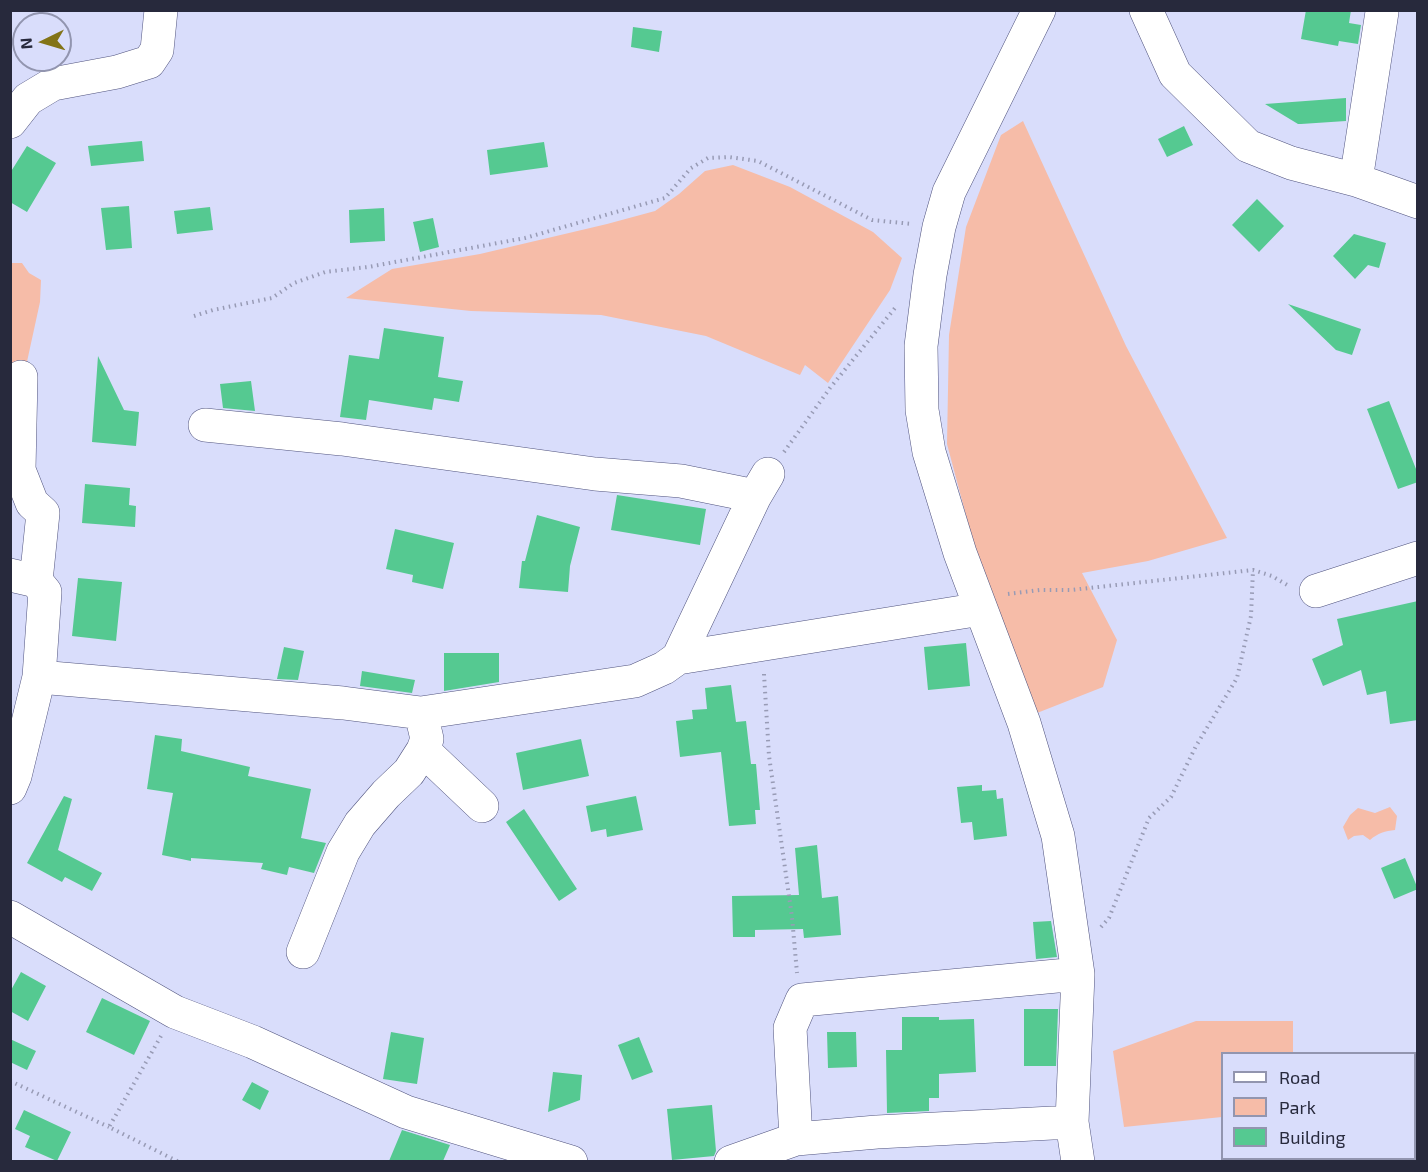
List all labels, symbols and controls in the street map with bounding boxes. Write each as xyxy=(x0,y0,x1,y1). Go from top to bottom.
north arrow xyxy=(12,12,72,72)
text: N xyxy=(16,37,36,50)
legend xyxy=(1221,1052,1416,1160)
text: Road xyxy=(1279,1066,1320,1088)
text: Park xyxy=(1279,1096,1316,1118)
text: Building xyxy=(1279,1126,1346,1148)

